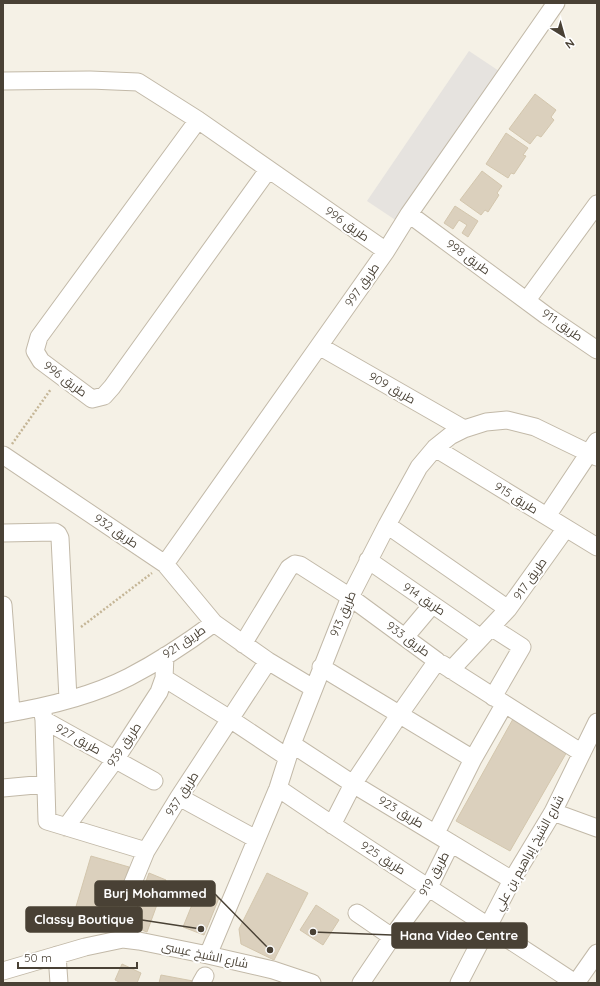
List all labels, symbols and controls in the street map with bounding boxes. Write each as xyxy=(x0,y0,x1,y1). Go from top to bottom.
north arrow xyxy=(544,16,584,56)
text: N xyxy=(563,36,577,52)
street label: طريق 996 xyxy=(322,203,372,244)
street label: طريق 998 xyxy=(443,236,493,278)
street label: طريق 997 xyxy=(341,260,382,309)
street label: طريق 911 xyxy=(539,305,586,344)
street label: طريق 996 xyxy=(41,357,90,400)
street label: طريق 909 xyxy=(366,368,418,407)
street label: طريق 915 xyxy=(492,478,541,517)
street label: طريق 932 xyxy=(91,510,141,551)
street label: طريق 917 xyxy=(510,555,550,603)
street label: طريق 914 xyxy=(400,579,448,618)
street label: طريق 913 xyxy=(326,589,359,639)
street label: طريق 933 xyxy=(384,618,433,659)
street label: طريق 921 xyxy=(159,622,208,661)
street label: طريق 927 xyxy=(53,720,104,757)
street label: طريق 939 xyxy=(103,720,144,770)
street label: طريق 937 xyxy=(162,769,201,819)
street label: طريق 923 xyxy=(376,792,427,831)
street label: شارع الشيخ إبراهيم بن علي xyxy=(491,792,569,915)
street label: طريق 925 xyxy=(358,838,409,878)
street label: طريق 919 xyxy=(415,849,452,899)
callout: Burj Mohammed xyxy=(95,881,215,906)
text: Burj Mohammed xyxy=(103,885,207,901)
callout: Classy Boutique xyxy=(26,907,142,932)
text: Classy Boutique xyxy=(34,911,134,927)
callout: Hana Video Centre xyxy=(392,923,527,948)
text: Hana Video Centre xyxy=(400,927,519,943)
street label: شارع الشيخ عيسى xyxy=(160,938,250,972)
scale bar xyxy=(18,944,137,970)
text: 50 m xyxy=(24,950,52,965)

